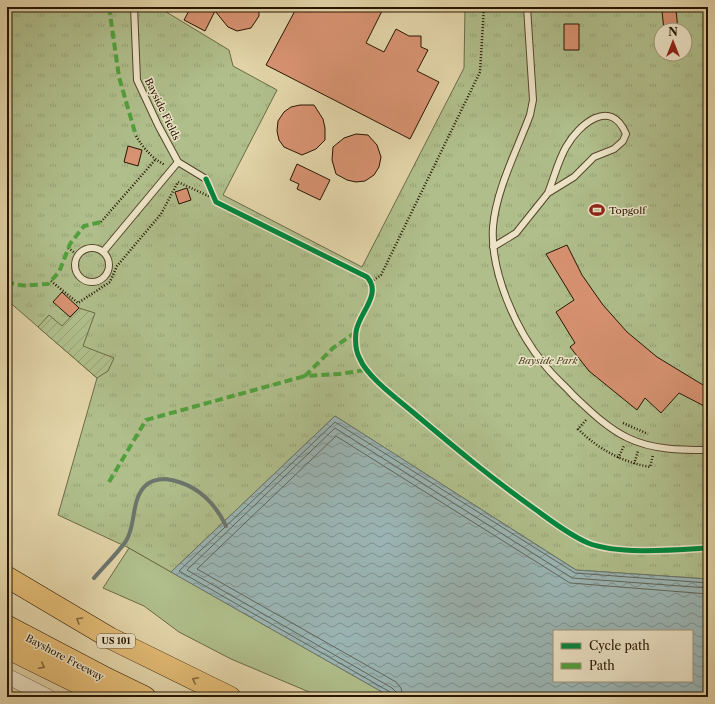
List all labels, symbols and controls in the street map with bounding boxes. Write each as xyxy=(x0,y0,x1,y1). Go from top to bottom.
north arrow xyxy=(653,22,693,62)
text: N xyxy=(668,25,678,39)
street label: Bayside Fields xyxy=(142,76,183,142)
sports icon: Topgolf xyxy=(588,201,606,219)
place label: Topgolf xyxy=(609,204,647,217)
park label: Bayside Park xyxy=(517,354,579,367)
one-way arrow xyxy=(76,617,84,624)
legend xyxy=(553,630,693,682)
street label: Bayshore Freeway xyxy=(23,631,106,684)
road number: US 101 xyxy=(97,634,135,648)
text: Cycle path xyxy=(589,638,650,653)
text: Path xyxy=(589,658,615,673)
one-way arrow xyxy=(38,661,45,668)
one-way arrow xyxy=(191,677,199,685)

